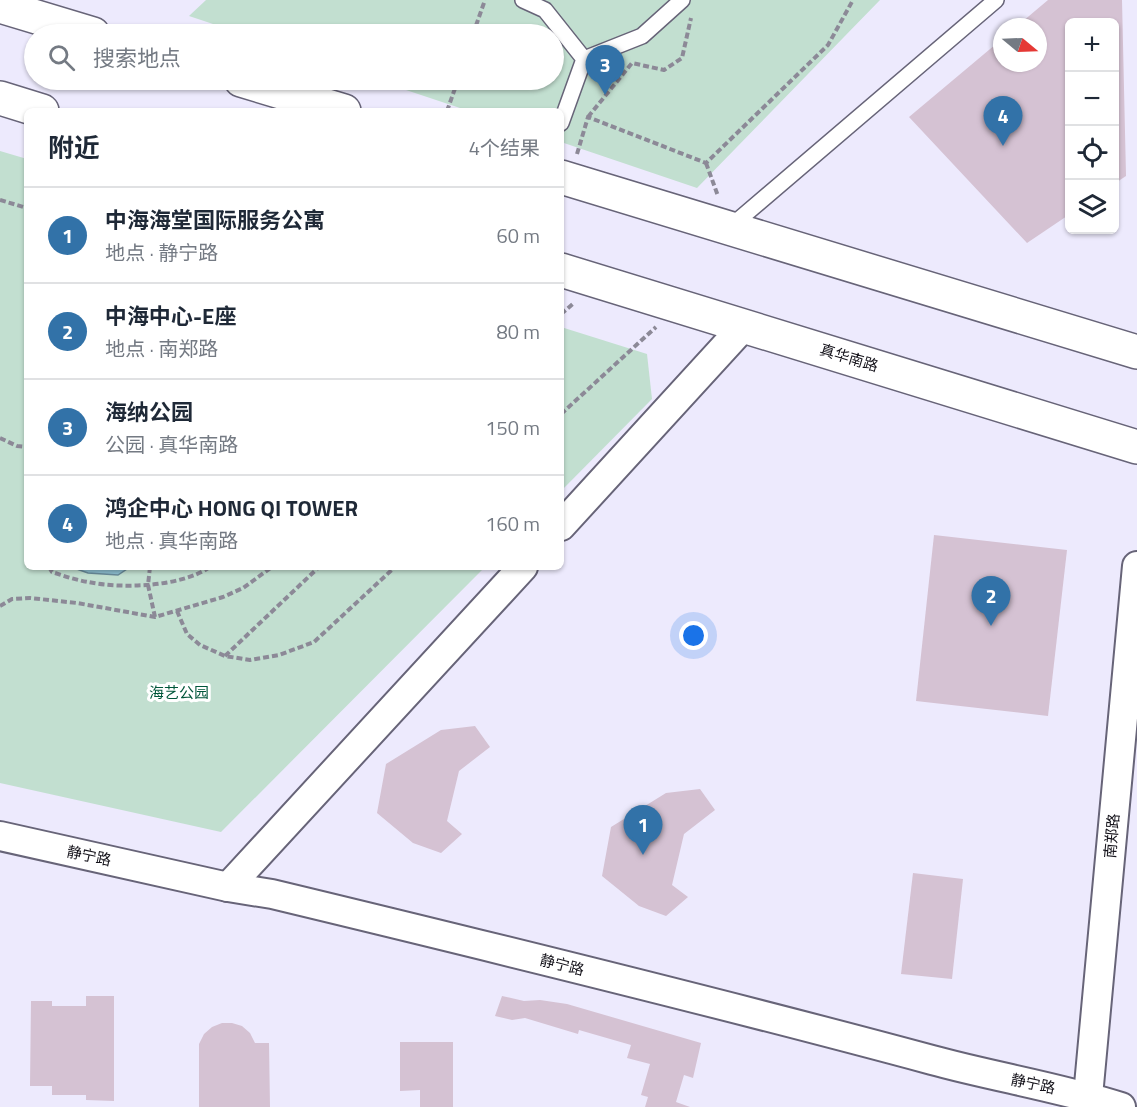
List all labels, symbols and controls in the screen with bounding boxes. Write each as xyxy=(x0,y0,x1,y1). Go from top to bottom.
north arrow xyxy=(993,18,1047,72)
map controls xyxy=(1065,18,1119,234)
button: + xyxy=(1065,18,1119,72)
search box xyxy=(24,24,564,90)
icon: search xyxy=(45,41,78,74)
text: 搜索地点 xyxy=(93,41,181,75)
pin: 3 xyxy=(586,46,624,95)
button: − xyxy=(1065,72,1119,126)
pin: 4 xyxy=(984,96,1022,146)
button: locate xyxy=(1065,126,1119,180)
text: 附近 xyxy=(48,128,100,167)
text: 4个结果 xyxy=(469,132,540,163)
button: layers xyxy=(1065,180,1119,234)
text: 中海海堂国际服务公寓 xyxy=(105,203,325,237)
text: 1 xyxy=(62,220,73,251)
text: 60 m xyxy=(496,220,540,251)
text: 地点 · 静宁路 xyxy=(105,237,218,268)
text: 中海中心-E座 xyxy=(105,299,236,333)
text: 2 xyxy=(62,316,73,347)
text: 80 m xyxy=(496,316,540,347)
text: 地点 · 南郑路 xyxy=(105,333,218,364)
street label: 真华南路 xyxy=(817,338,881,377)
text: 海纳公园 xyxy=(105,395,193,429)
text: 3 xyxy=(62,412,73,443)
text: 150 m xyxy=(485,412,540,443)
text: 公园 · 真华南路 xyxy=(105,429,238,460)
text: 鸿企中心 HONG QI TOWER xyxy=(105,491,358,525)
text: 4 xyxy=(62,508,73,539)
text: 160 m xyxy=(485,508,540,539)
text: 地点 · 真华南路 xyxy=(105,525,238,556)
pin: 2 xyxy=(972,576,1010,626)
your location xyxy=(679,621,708,650)
park label: 海艺公园 xyxy=(149,681,209,704)
pin: 1 xyxy=(624,806,662,855)
street label: 南郑路 xyxy=(1098,813,1125,859)
street label: 静宁路 xyxy=(65,840,114,871)
street label: 静宁路 xyxy=(537,948,587,981)
street label: 静宁路 xyxy=(1009,1068,1058,1099)

